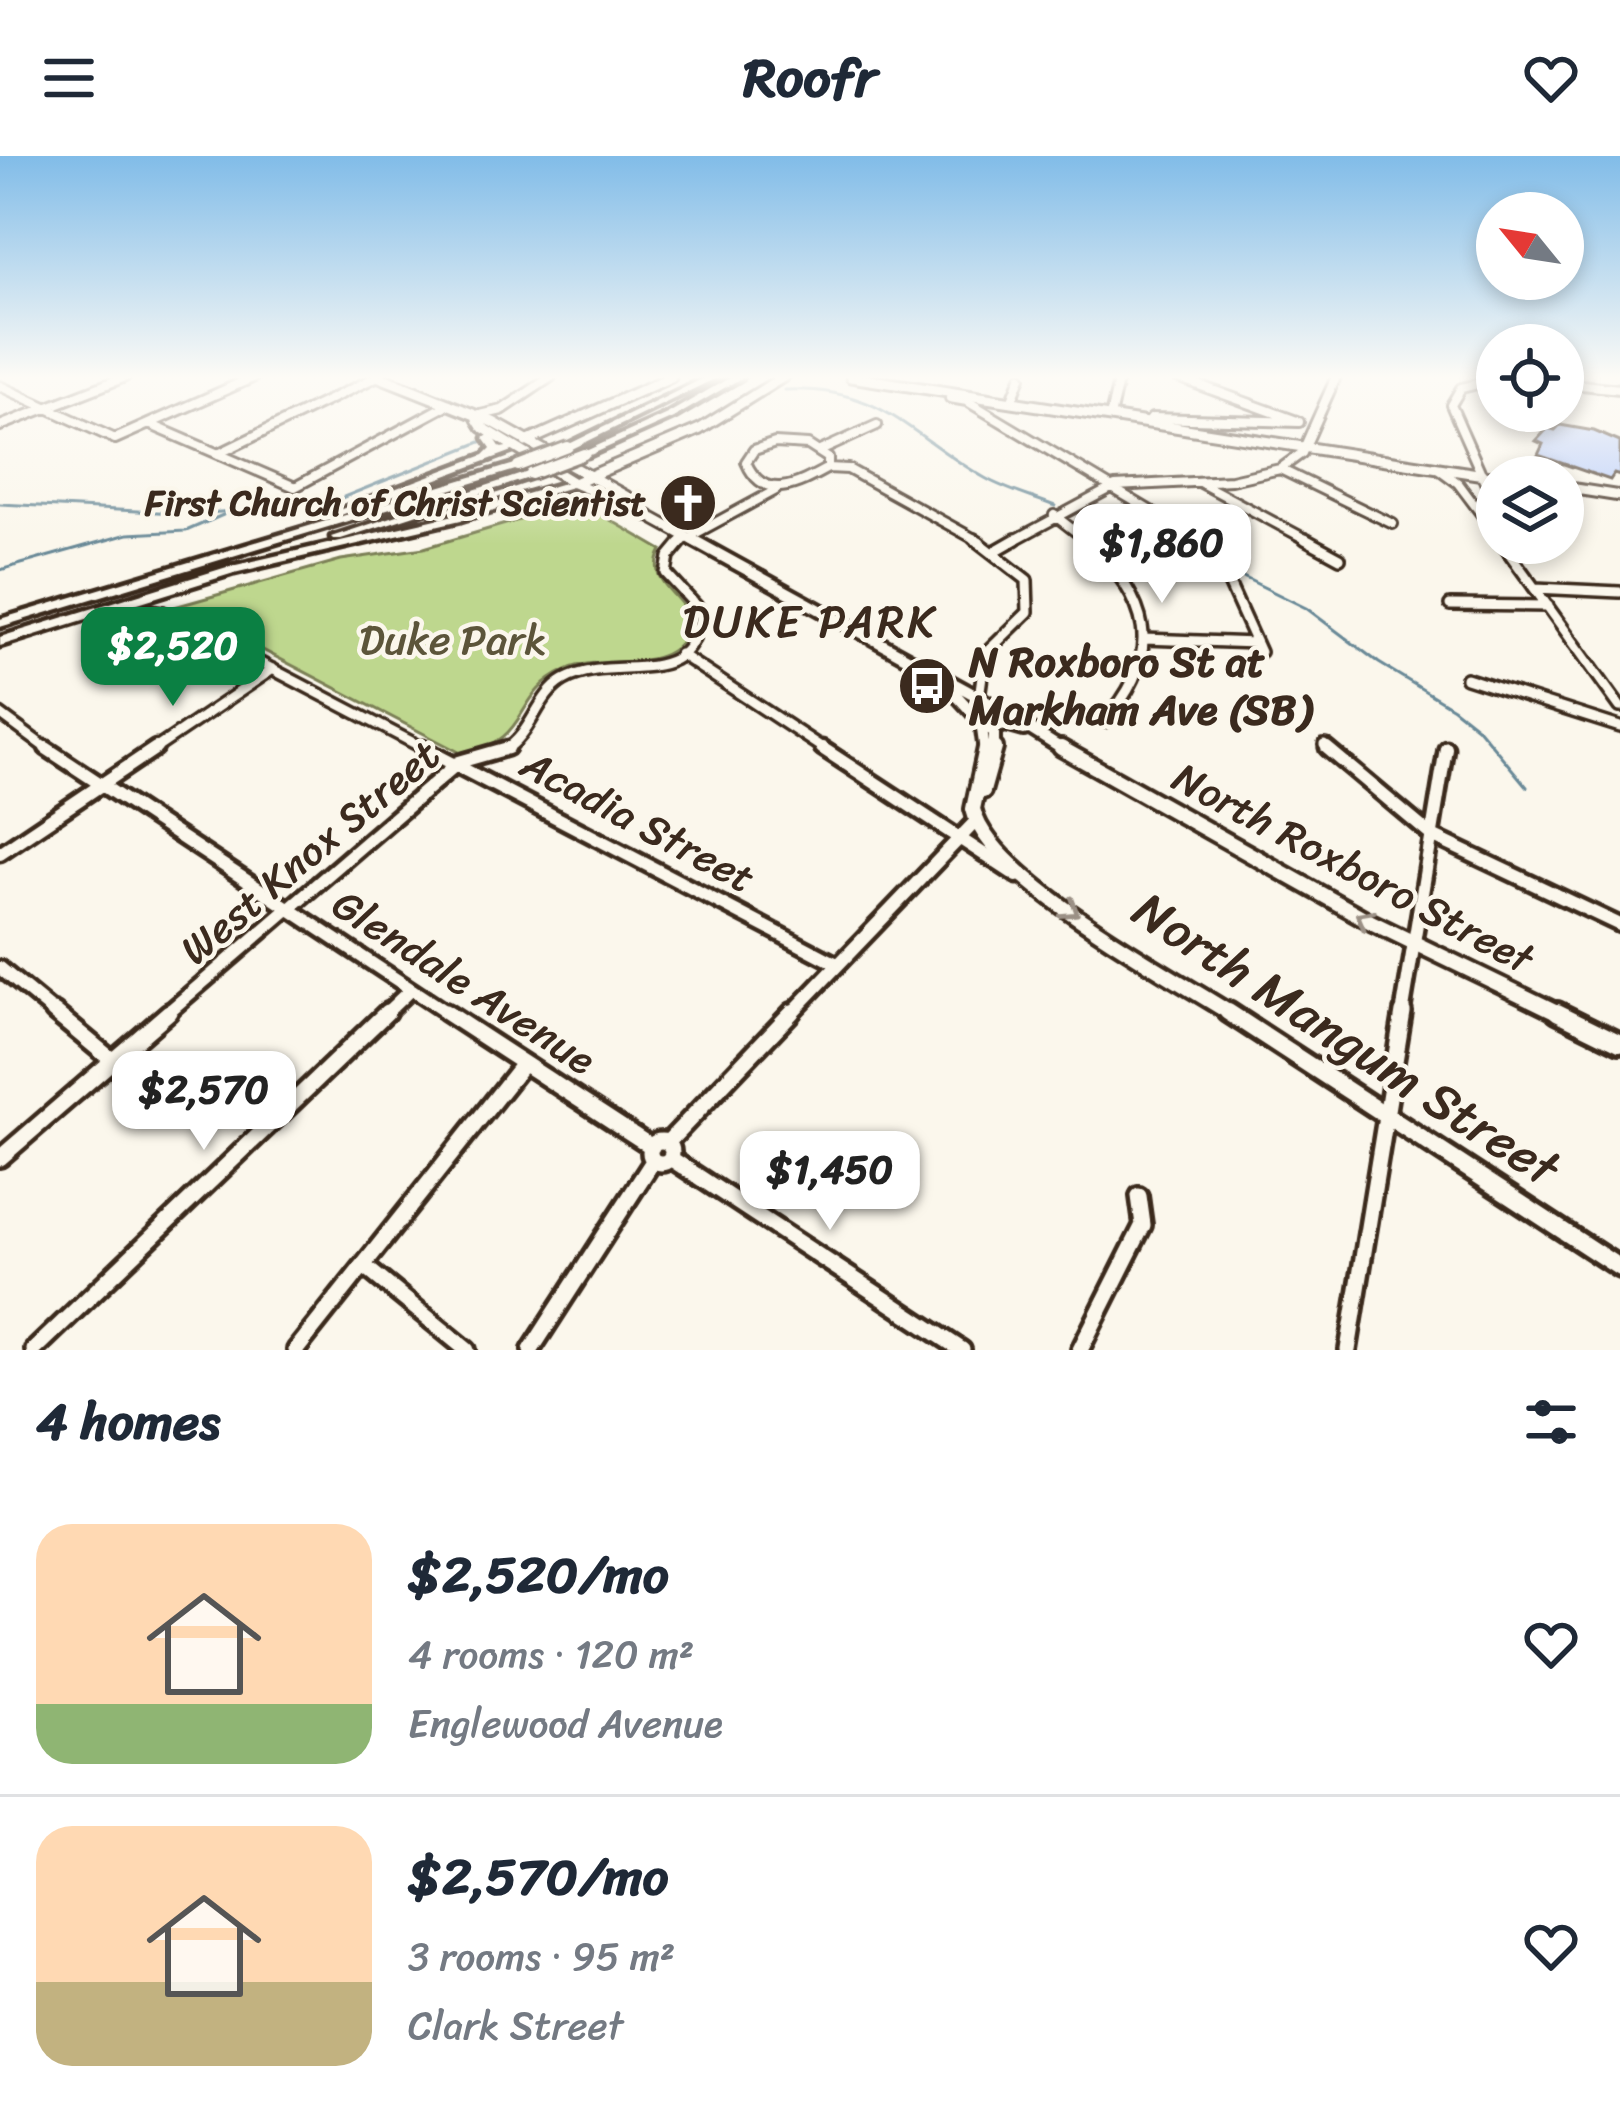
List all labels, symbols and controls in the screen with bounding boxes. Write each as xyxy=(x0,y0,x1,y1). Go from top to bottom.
text: Roofr xyxy=(743,30,877,126)
icon: menu xyxy=(36,45,102,111)
icon: heart xyxy=(1518,45,1584,111)
north arrow xyxy=(1476,192,1584,300)
map controls xyxy=(1476,192,1584,564)
button: locate xyxy=(1476,324,1584,432)
button: layers xyxy=(1476,456,1584,564)
place label: First Church of Christ Scientist xyxy=(144,471,646,535)
church icon: First Church of Christ Scientist xyxy=(657,472,719,534)
pin: $1,860 xyxy=(1064,504,1260,606)
text: $1,860 xyxy=(1100,508,1224,577)
district label: DUKE PARK xyxy=(682,582,938,662)
park label: Duke Park xyxy=(359,603,547,677)
pin: $2,520 xyxy=(75,607,271,709)
text: $2,520 xyxy=(108,611,238,680)
place label: N Roxboro St at Markham Ave (SB) xyxy=(968,625,1315,747)
bus stop icon: N Roxboro St at Markham Ave (SB) xyxy=(896,655,958,717)
street label: West Knox Street xyxy=(163,720,457,984)
street label: Acadia Street xyxy=(506,727,769,914)
street label: North Roxboro Street xyxy=(1159,741,1549,996)
street label: North Mangum Street xyxy=(1114,866,1580,1213)
street label: Glendale Avenue xyxy=(317,868,611,1096)
one-way arrow xyxy=(1058,895,1080,917)
one-way arrow xyxy=(1355,909,1377,932)
pin: $2,570 xyxy=(106,1051,302,1153)
text: $2,570 xyxy=(139,1055,269,1124)
pin: $1,450 xyxy=(732,1131,928,1233)
text: $1,450 xyxy=(767,1135,893,1204)
text: 4 homes xyxy=(36,1377,220,1467)
icon: filters xyxy=(1518,1389,1584,1455)
text: $2,520/mo xyxy=(408,1530,669,1620)
icon: home xyxy=(132,1572,276,1716)
icon: heart xyxy=(1518,1611,1584,1677)
text: 4 rooms · 120 m² xyxy=(408,1620,694,1689)
text: Englewood Avenue xyxy=(408,1689,723,1758)
text: $2,570/mo xyxy=(408,1832,668,1922)
icon: home xyxy=(132,1874,276,2018)
icon: heart xyxy=(1518,1913,1584,1979)
text: 3 rooms · 95 m² xyxy=(408,1922,675,1991)
text: Clark Street xyxy=(408,1991,623,2060)

